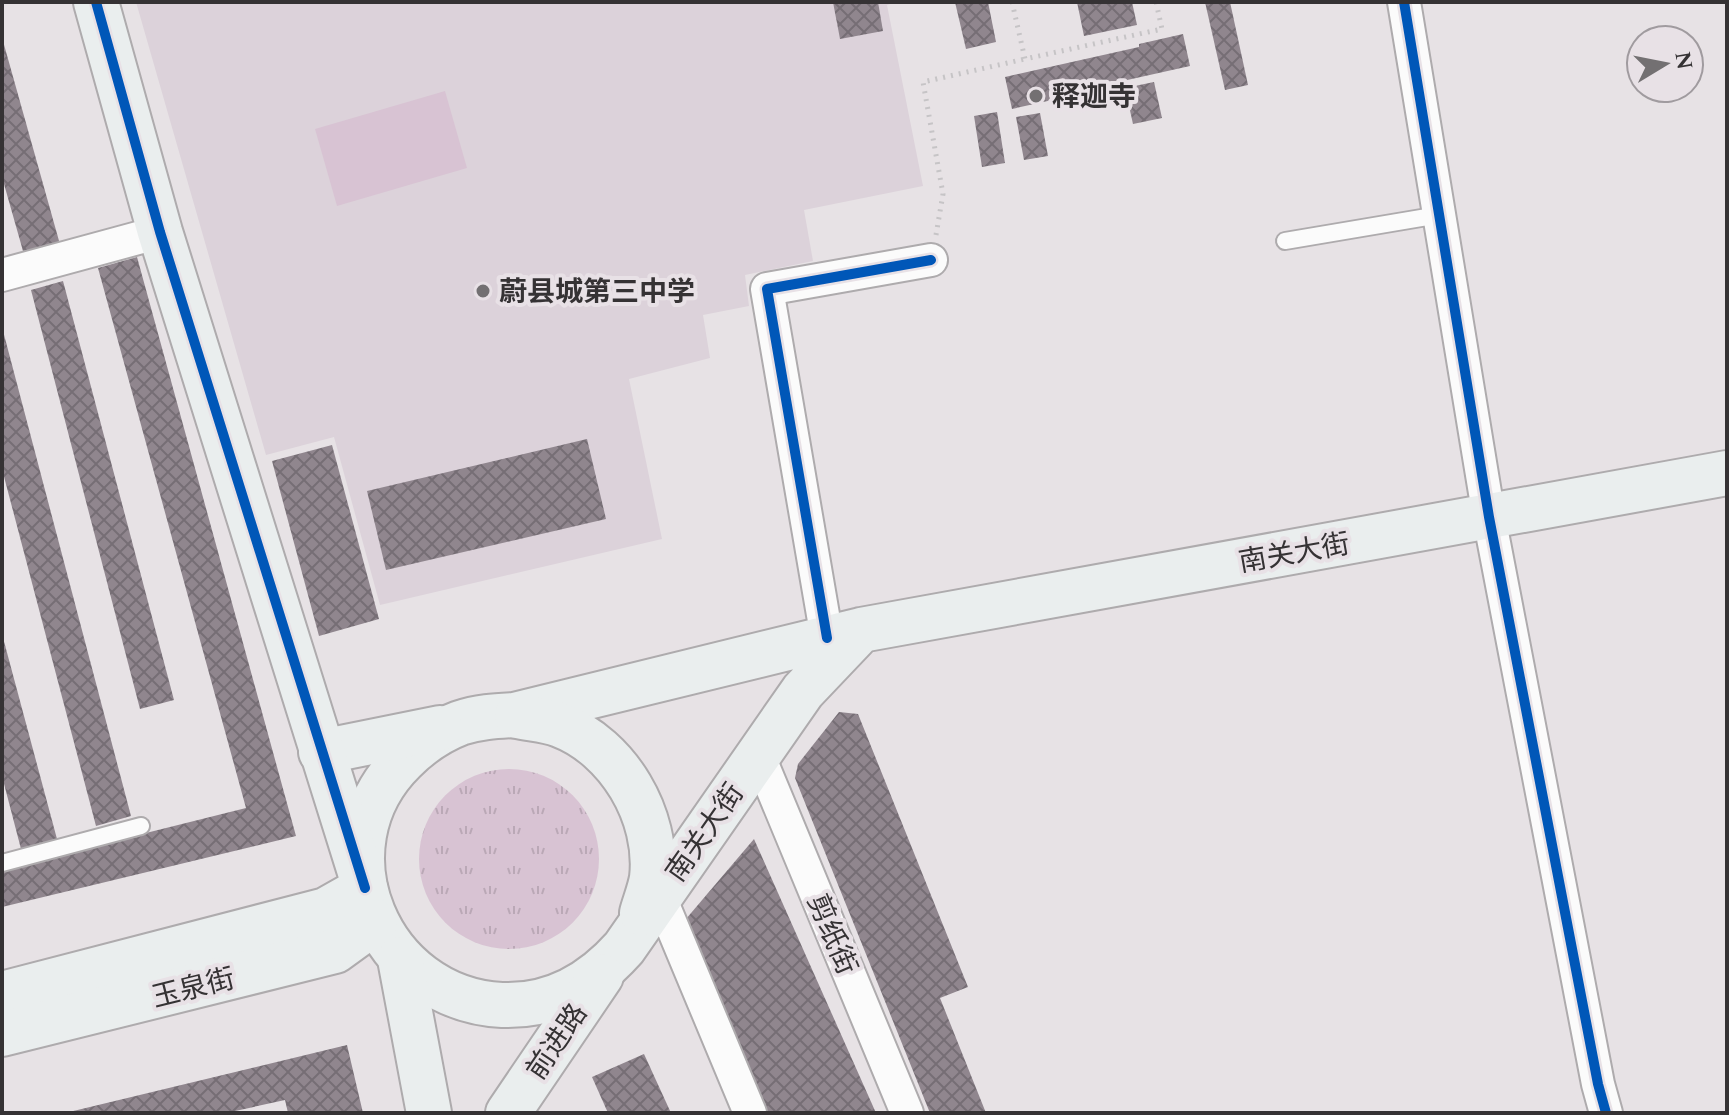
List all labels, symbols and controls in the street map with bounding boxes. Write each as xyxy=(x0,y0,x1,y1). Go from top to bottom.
north arrow xyxy=(1625,24,1705,104)
text: N xyxy=(1665,49,1701,73)
place label: 释迦寺 xyxy=(1052,76,1136,119)
marker: 释迦寺 xyxy=(1027,87,1045,105)
place label: 蔚县城第三中学 xyxy=(499,271,695,314)
marker: 蔚县城第三中学 xyxy=(474,282,492,300)
street label: 南关大街 xyxy=(1235,523,1353,584)
street label: 南关大街 xyxy=(655,775,755,891)
street label: 剪纸街 xyxy=(795,888,868,982)
street label: 玉泉街 xyxy=(147,957,239,1019)
street label: 前进路 xyxy=(516,995,599,1089)

